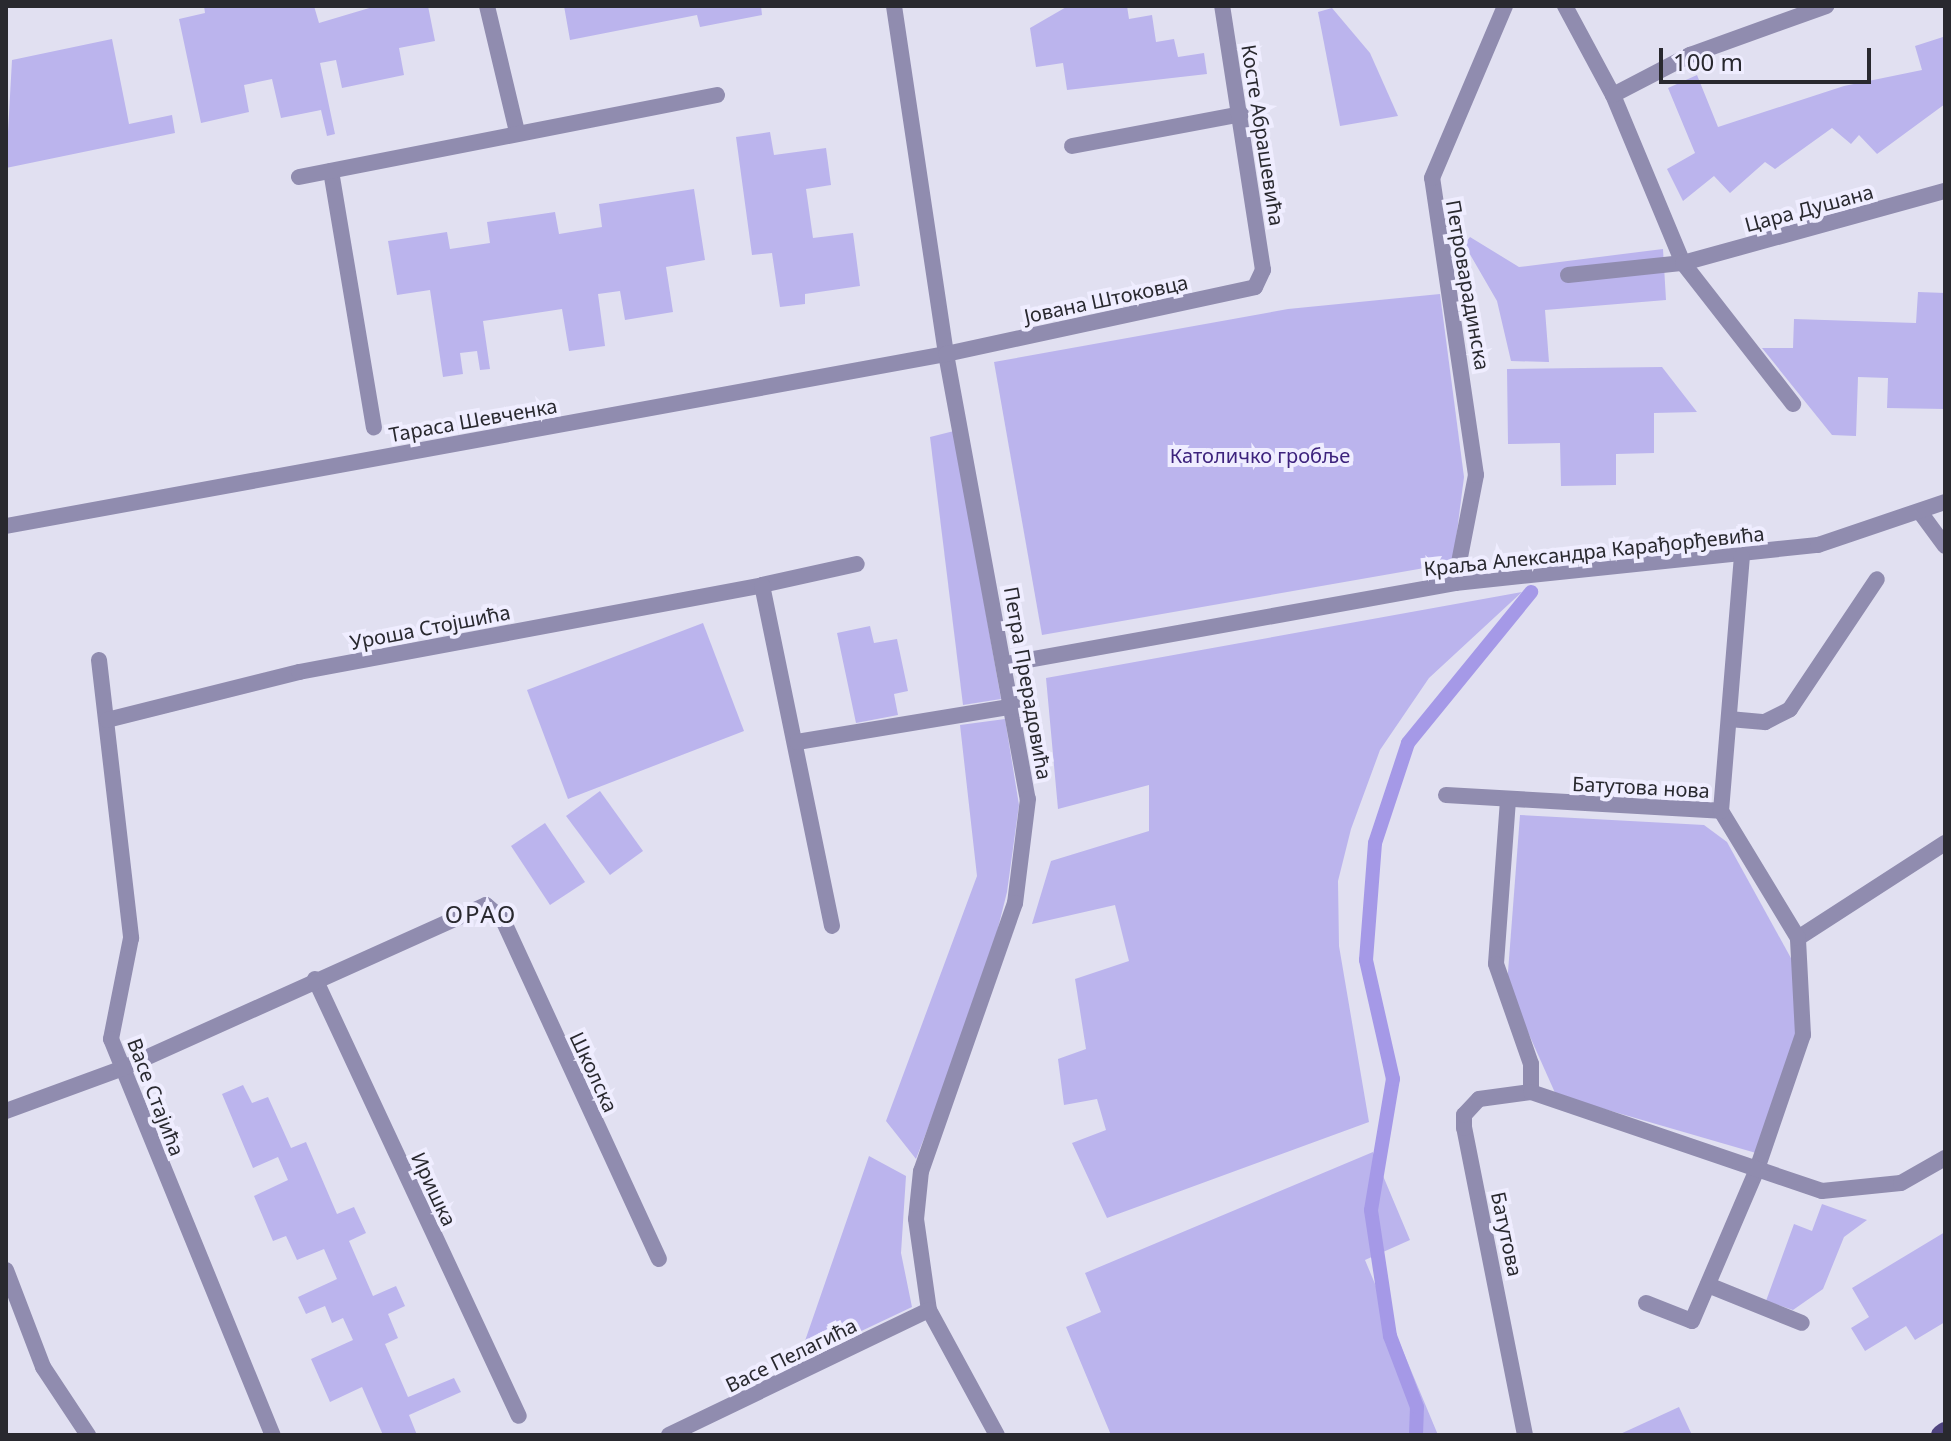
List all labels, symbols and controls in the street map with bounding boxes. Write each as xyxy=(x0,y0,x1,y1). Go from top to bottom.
scale bar xyxy=(1663,32,1875,82)
street label: Косте Абрашевића xyxy=(1237,43,1289,227)
text: 100 m xyxy=(1673,45,1743,78)
street label: Цара Душана xyxy=(1742,179,1876,237)
street label: Петроварадинска xyxy=(1441,198,1495,372)
street label: Јована Штоковца xyxy=(1022,270,1190,328)
street label: Тараса Шевченка xyxy=(387,393,559,447)
park label: Католичко гробље xyxy=(1170,443,1350,467)
street label: Краља Александра Карађорђевића xyxy=(1422,521,1766,581)
street label: Петра Прерадовића xyxy=(999,585,1057,781)
street label: Уроша Стојшића xyxy=(348,600,512,654)
street label: Батутова нова xyxy=(1572,771,1710,803)
district label: ОРАО xyxy=(445,900,517,928)
street label: Школска xyxy=(565,1028,623,1116)
street label: Васе Стајића xyxy=(123,1035,189,1159)
street label: Иришка xyxy=(406,1148,462,1230)
street label: Батутова xyxy=(1486,1189,1528,1279)
street label: Васе Пелагића xyxy=(721,1313,861,1397)

